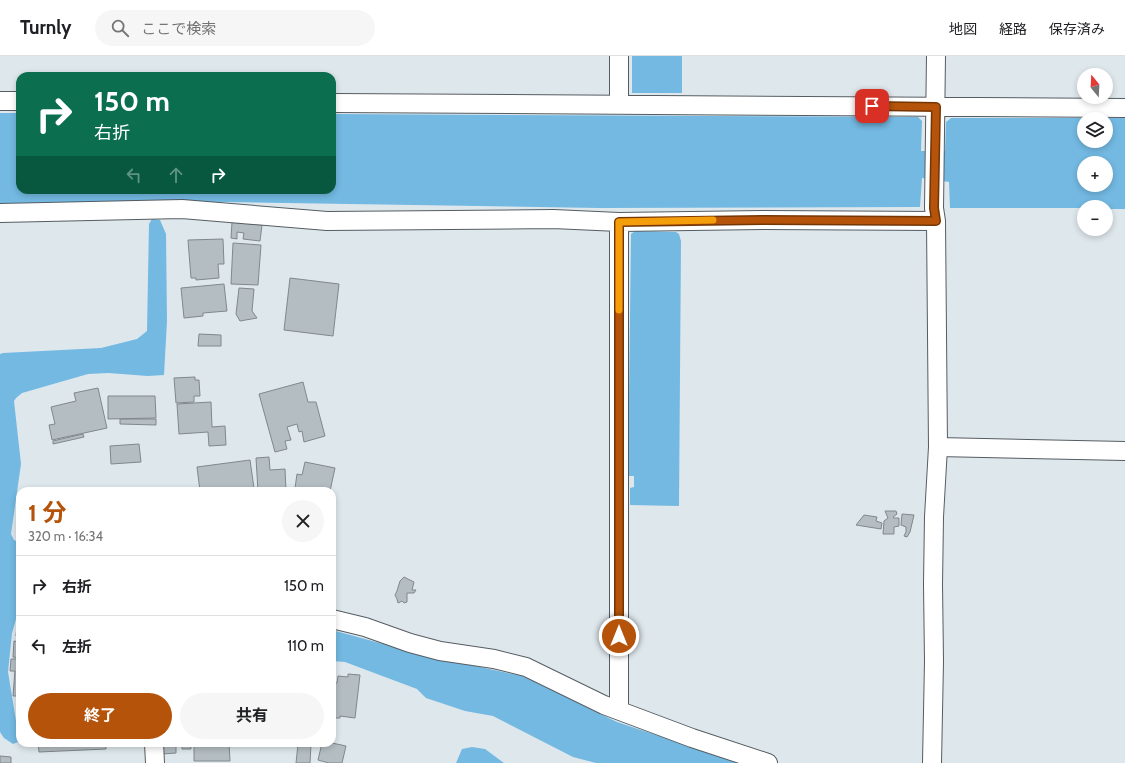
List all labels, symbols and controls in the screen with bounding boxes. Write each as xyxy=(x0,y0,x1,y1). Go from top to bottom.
search box xyxy=(95,10,375,46)
text: Turnly xyxy=(20,16,71,39)
icon: search xyxy=(109,17,131,39)
text: ここで検索 xyxy=(141,20,216,38)
text: 地図 xyxy=(949,20,977,38)
text: 経路 xyxy=(999,20,1027,38)
text: 保存済み xyxy=(1049,20,1105,38)
north arrow xyxy=(1077,68,1113,104)
map controls xyxy=(1077,68,1113,236)
text: 150 m xyxy=(94,84,170,118)
icon: right xyxy=(28,88,80,140)
pin xyxy=(855,89,889,123)
icon: arrive xyxy=(861,95,883,117)
button: layers xyxy=(1077,112,1113,148)
text: 右折 xyxy=(94,122,130,144)
button: + xyxy=(1077,156,1113,192)
icon: left xyxy=(123,164,145,186)
icon: ahead xyxy=(165,164,187,186)
icon: right xyxy=(207,164,229,186)
button: − xyxy=(1077,200,1113,236)
text: 1 分 xyxy=(28,498,66,527)
button: close xyxy=(282,500,324,542)
text: 320 m · 16:34 xyxy=(28,528,103,544)
icon: right xyxy=(28,575,50,597)
text: 150 m xyxy=(284,577,324,595)
text: 右折 xyxy=(62,578,92,596)
position arrow xyxy=(598,615,640,657)
icon: left xyxy=(28,635,50,657)
text: 110 m xyxy=(287,637,324,655)
text: 左折 xyxy=(62,638,92,656)
button: 終了 xyxy=(28,693,172,739)
button: 共有 xyxy=(180,693,324,739)

